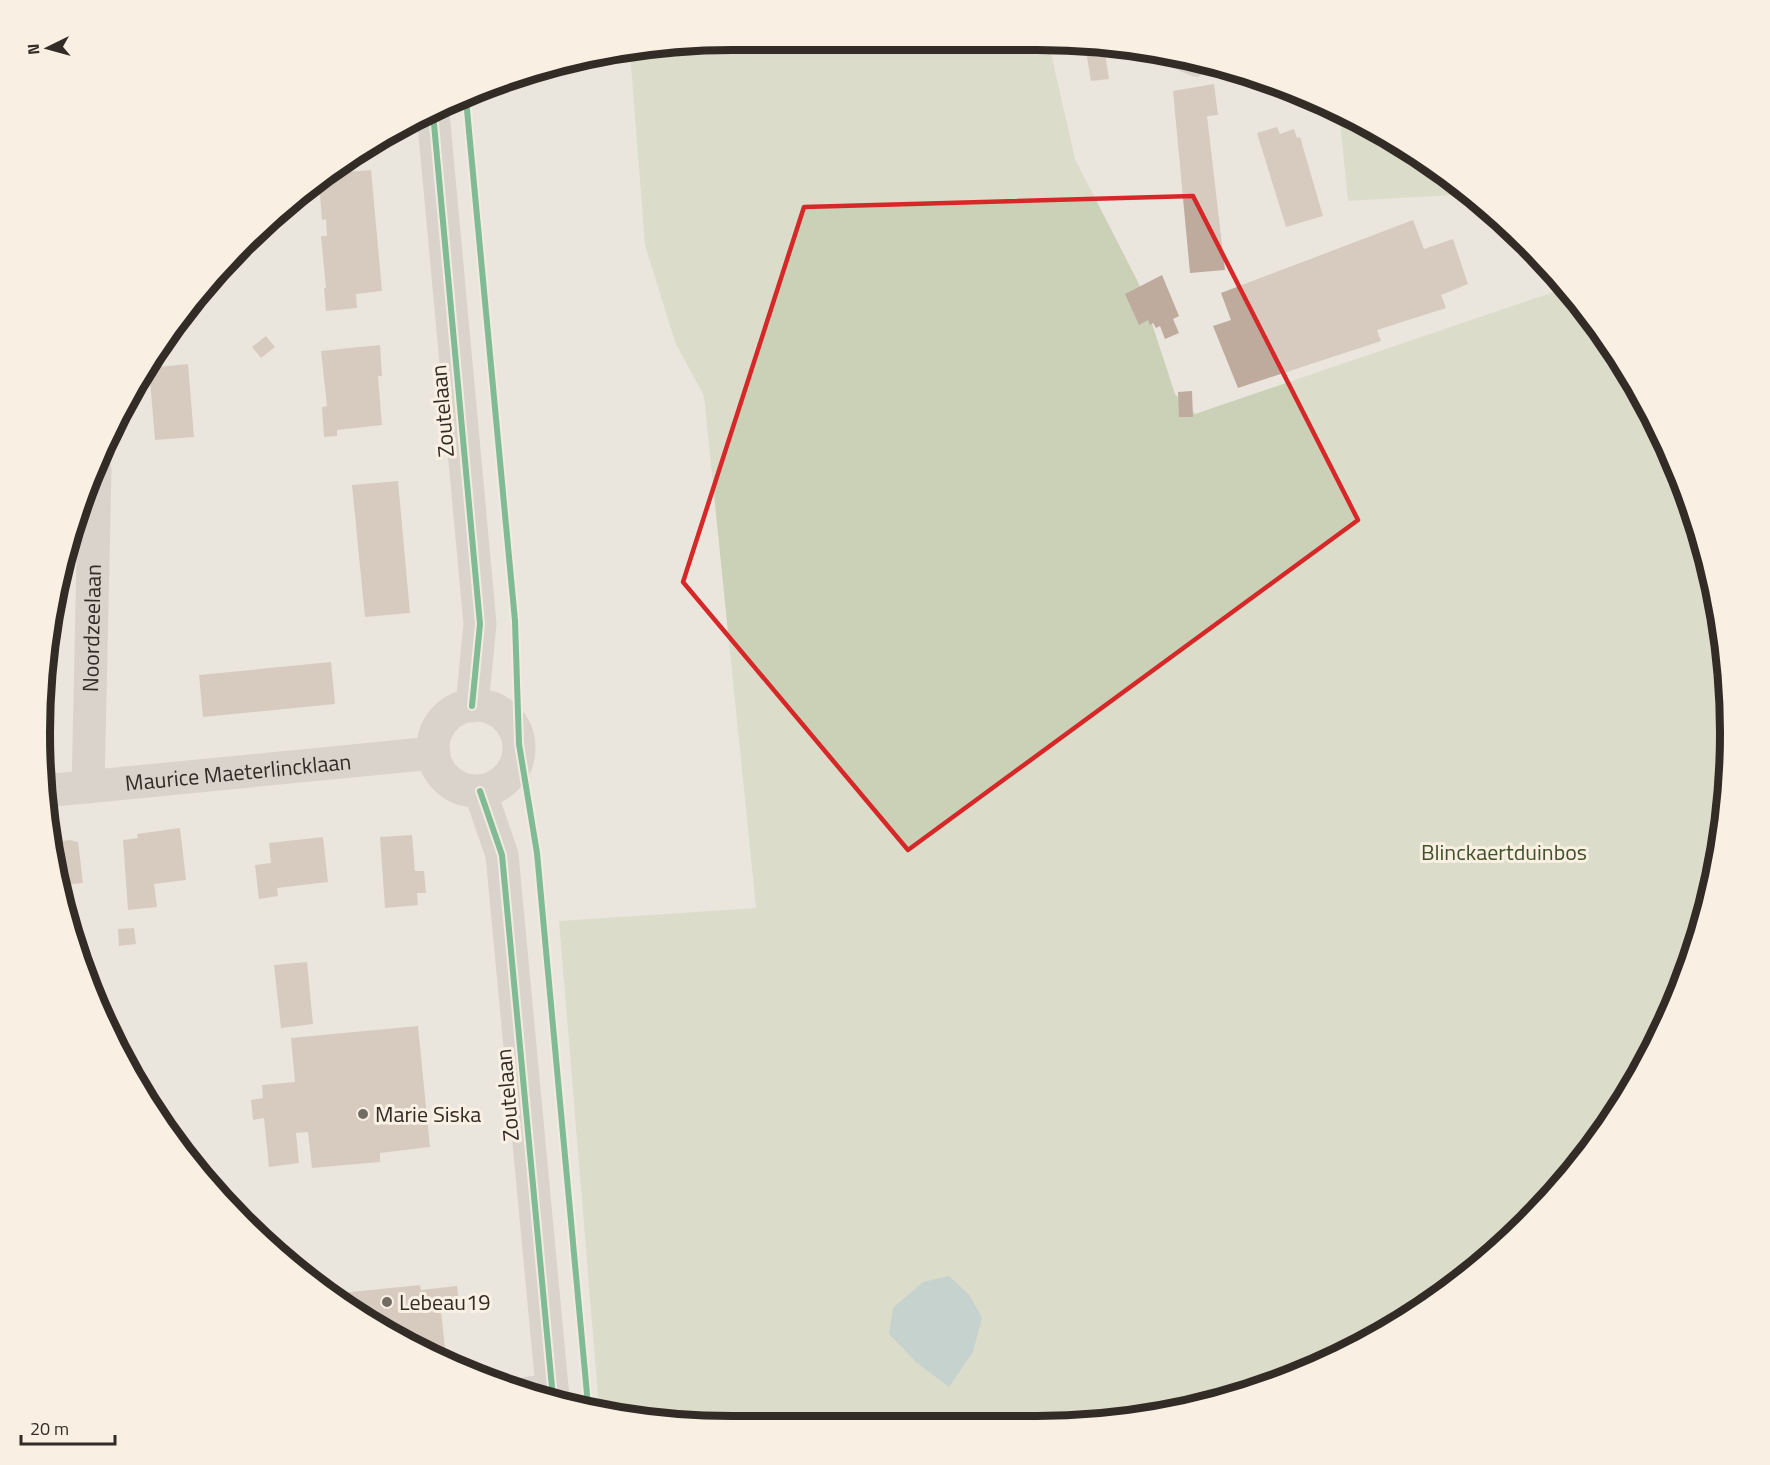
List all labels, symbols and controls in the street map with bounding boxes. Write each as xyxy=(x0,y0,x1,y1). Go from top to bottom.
north arrow xyxy=(18,18,78,78)
text: N xyxy=(21,43,45,56)
street label: Zoutelaan xyxy=(421,363,463,459)
street label: Noordzeelaan xyxy=(73,564,110,692)
street label: Maurice Maeterlincklaan xyxy=(123,744,353,800)
park label: Blinckaertduinbos xyxy=(1421,835,1587,869)
street label: Zoutelaan xyxy=(486,1047,528,1143)
place label: Marie Siska xyxy=(375,1097,481,1131)
marker: Marie Siska xyxy=(356,1107,370,1121)
place label: Lebeau19 xyxy=(399,1285,491,1319)
marker: Lebeau19 xyxy=(380,1295,394,1309)
scale bar xyxy=(21,1408,116,1446)
text: 20 m xyxy=(30,1415,69,1442)

